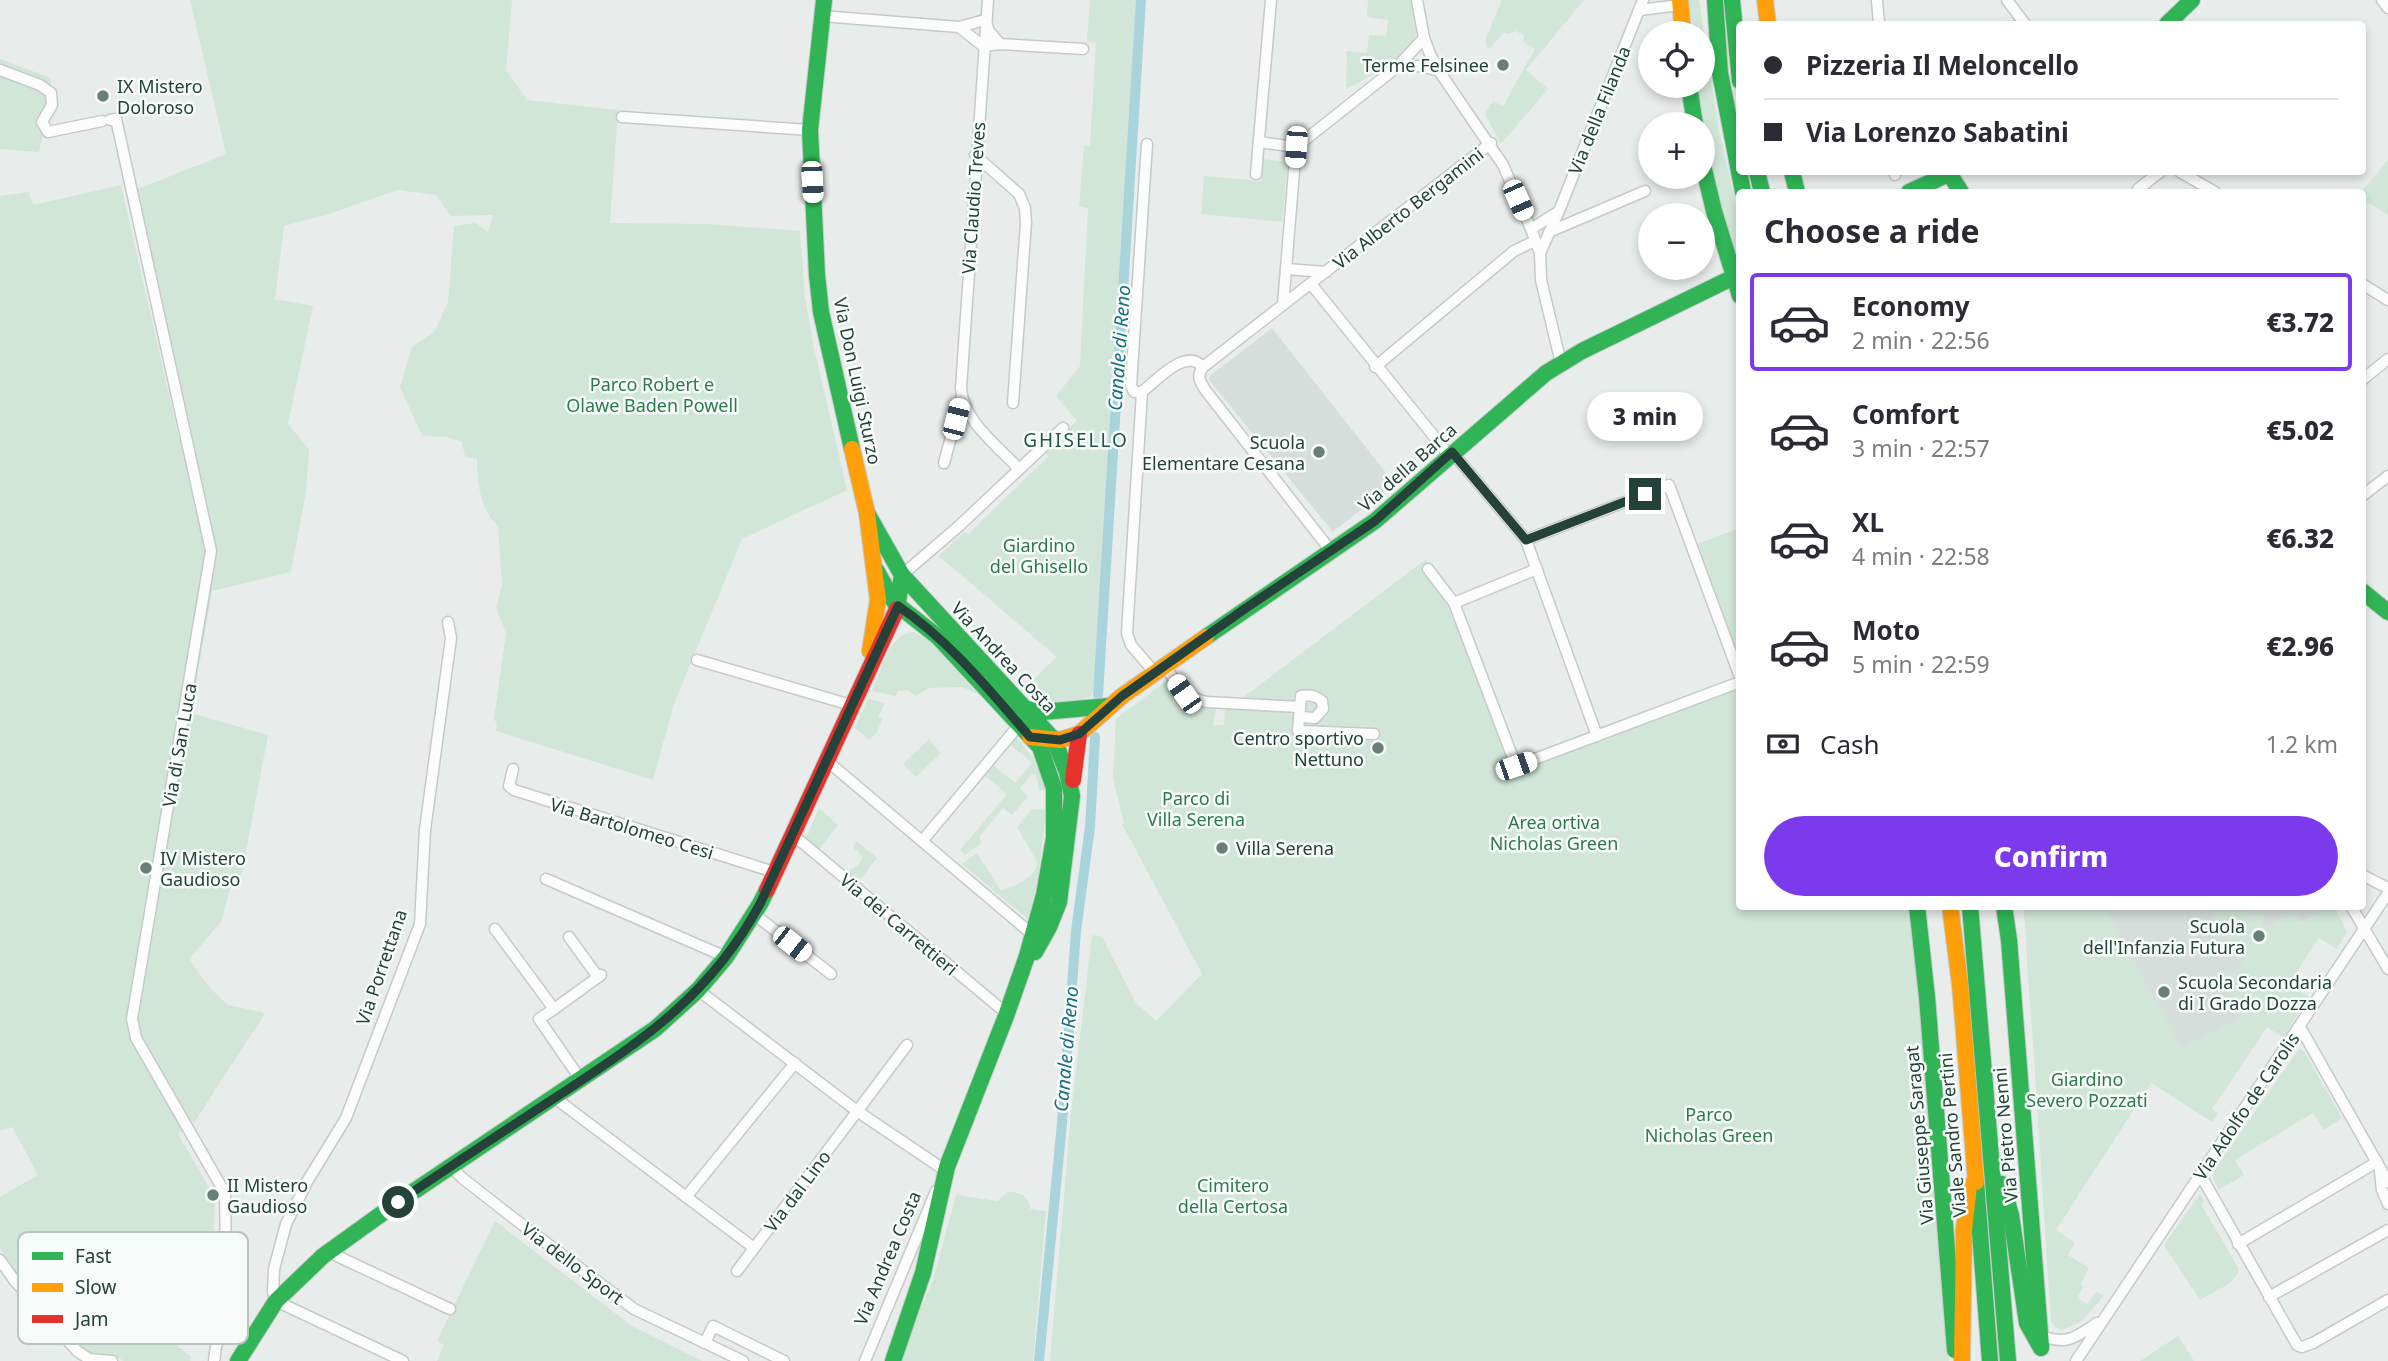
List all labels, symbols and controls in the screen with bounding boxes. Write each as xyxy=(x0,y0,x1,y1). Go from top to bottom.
map controls xyxy=(1638,21,1715,280)
button: locate xyxy=(1638,21,1715,98)
street label: Via della Filanda xyxy=(1562,42,1636,178)
text: Pizzeria Il Meloncello xyxy=(1806,47,2079,83)
place label: Terme Felsinee xyxy=(1362,53,1489,77)
marker: Terme Felsinee xyxy=(1495,57,1511,73)
place label: IX Mistero Doloroso xyxy=(117,74,203,119)
marker: IX Mistero Doloroso xyxy=(95,88,111,104)
button: + xyxy=(1638,112,1715,189)
text: Via Lorenzo Sabatini xyxy=(1806,114,2069,150)
street label: Via Claudio Treves xyxy=(956,121,990,275)
car xyxy=(1285,125,1308,169)
street label: Via Alberto Bergamini xyxy=(1328,142,1488,274)
car xyxy=(801,160,824,204)
car xyxy=(1500,177,1537,223)
button: − xyxy=(1638,203,1715,280)
text: Choose a ride xyxy=(1764,209,1980,252)
water label: Canale di Reno xyxy=(1102,284,1136,412)
text: Economy xyxy=(1852,288,1970,324)
icon: car xyxy=(1768,291,1831,354)
street label: Via Don Luigi Sturzo xyxy=(829,295,887,467)
text: €3.72 xyxy=(2266,304,2334,340)
text: 2 min · 22:56 xyxy=(1852,324,1990,356)
park label: Parco Robert e Olawe Baden Powell xyxy=(566,372,738,417)
callout: 3 min xyxy=(1587,392,1703,442)
car xyxy=(941,396,972,442)
text: Comfort xyxy=(1852,396,1960,432)
icon: car xyxy=(1768,399,1831,462)
text: 3 min xyxy=(1613,400,1677,432)
text: €5.02 xyxy=(2266,412,2334,448)
street label: Via della Barca xyxy=(1353,418,1461,516)
district label: GHISELLO xyxy=(1023,427,1129,453)
place label: Scuola Elementare Cesana xyxy=(1142,430,1305,475)
text: 3 min · 22:57 xyxy=(1852,432,1990,464)
marker: Scuola Elementare Cesana xyxy=(1311,444,1327,460)
route end xyxy=(1629,478,1661,510)
text: XL xyxy=(1852,504,1884,540)
icon: car xyxy=(1768,507,1831,570)
text: €6.32 xyxy=(2266,520,2334,556)
park label: Giardino del Ghisello xyxy=(990,533,1088,578)
text: 4 min · 22:58 xyxy=(1852,540,1990,572)
street label: Via Andrea Costa xyxy=(946,596,1062,718)
text: Moto xyxy=(1852,612,1920,648)
icon: car xyxy=(1768,615,1831,678)
text: €2.96 xyxy=(2266,628,2334,664)
text: 5 min · 22:59 xyxy=(1852,648,1990,680)
car xyxy=(1164,671,1205,717)
street label: Via di San Luca xyxy=(156,681,202,809)
icon: cash xyxy=(1764,725,1802,763)
place label: Centro sportivo Nettuno xyxy=(1233,726,1364,771)
text: Cash xyxy=(1820,726,1880,762)
text: 1.2 km xyxy=(2266,728,2338,760)
marker: Centro sportivo Nettuno xyxy=(1370,740,1386,756)
car xyxy=(1493,749,1540,783)
park label: Parco di Villa Serena xyxy=(1147,786,1245,831)
street label: Via Bartolomeo Cesi xyxy=(547,792,717,864)
park label: Area ortiva Nicholas Green xyxy=(1490,810,1618,855)
button: Confirm xyxy=(1764,816,2338,896)
place label: Villa Serena xyxy=(1236,836,1334,860)
marker: Villa Serena xyxy=(1214,840,1230,856)
place label: IV Mistero Gaudioso xyxy=(160,846,246,891)
marker: IV Mistero Gaudioso xyxy=(138,860,154,876)
street label: Via dei Carrettieri xyxy=(835,868,963,980)
street label: Via Porrettana xyxy=(350,906,412,1028)
place label: Scuola dell'Infanzia Futura xyxy=(2083,914,2245,959)
car xyxy=(769,923,816,965)
marker: Scuola dell'Infanzia Futura xyxy=(2251,928,2267,944)
place label: Scuola Secondaria di I Grado Dozza xyxy=(2178,970,2332,1015)
marker: Scuola Secondaria di I Grado Dozza xyxy=(2156,984,2172,1000)
water label: Canale di Reno xyxy=(1048,985,1084,1113)
street label: Via Adolfo de Carolis xyxy=(2188,1027,2304,1185)
street label: Via Giuseppe Saragat xyxy=(1899,1044,1939,1226)
street label: Viale Sandro Pertini xyxy=(1933,1052,1971,1218)
street label: Via Pietro Nenni xyxy=(1987,1066,2023,1204)
park label: Giardino Severo Pozzati xyxy=(2026,1067,2148,1112)
park label: Parco Nicholas Green xyxy=(1645,1102,1773,1147)
street label: Via dal Lino xyxy=(758,1145,836,1237)
place label: II Mistero Gaudioso xyxy=(227,1173,308,1218)
park label: Cimitero della Certosa xyxy=(1178,1173,1288,1218)
route start xyxy=(382,1186,414,1218)
marker: II Mistero Gaudioso xyxy=(205,1187,221,1203)
street label: Via Andrea Costa xyxy=(848,1187,926,1329)
street label: Via dello Sport xyxy=(517,1217,629,1310)
legend xyxy=(18,1232,248,1344)
text: Fast xyxy=(75,1243,112,1269)
text: Slow xyxy=(75,1274,116,1300)
text: Jam xyxy=(73,1306,109,1332)

